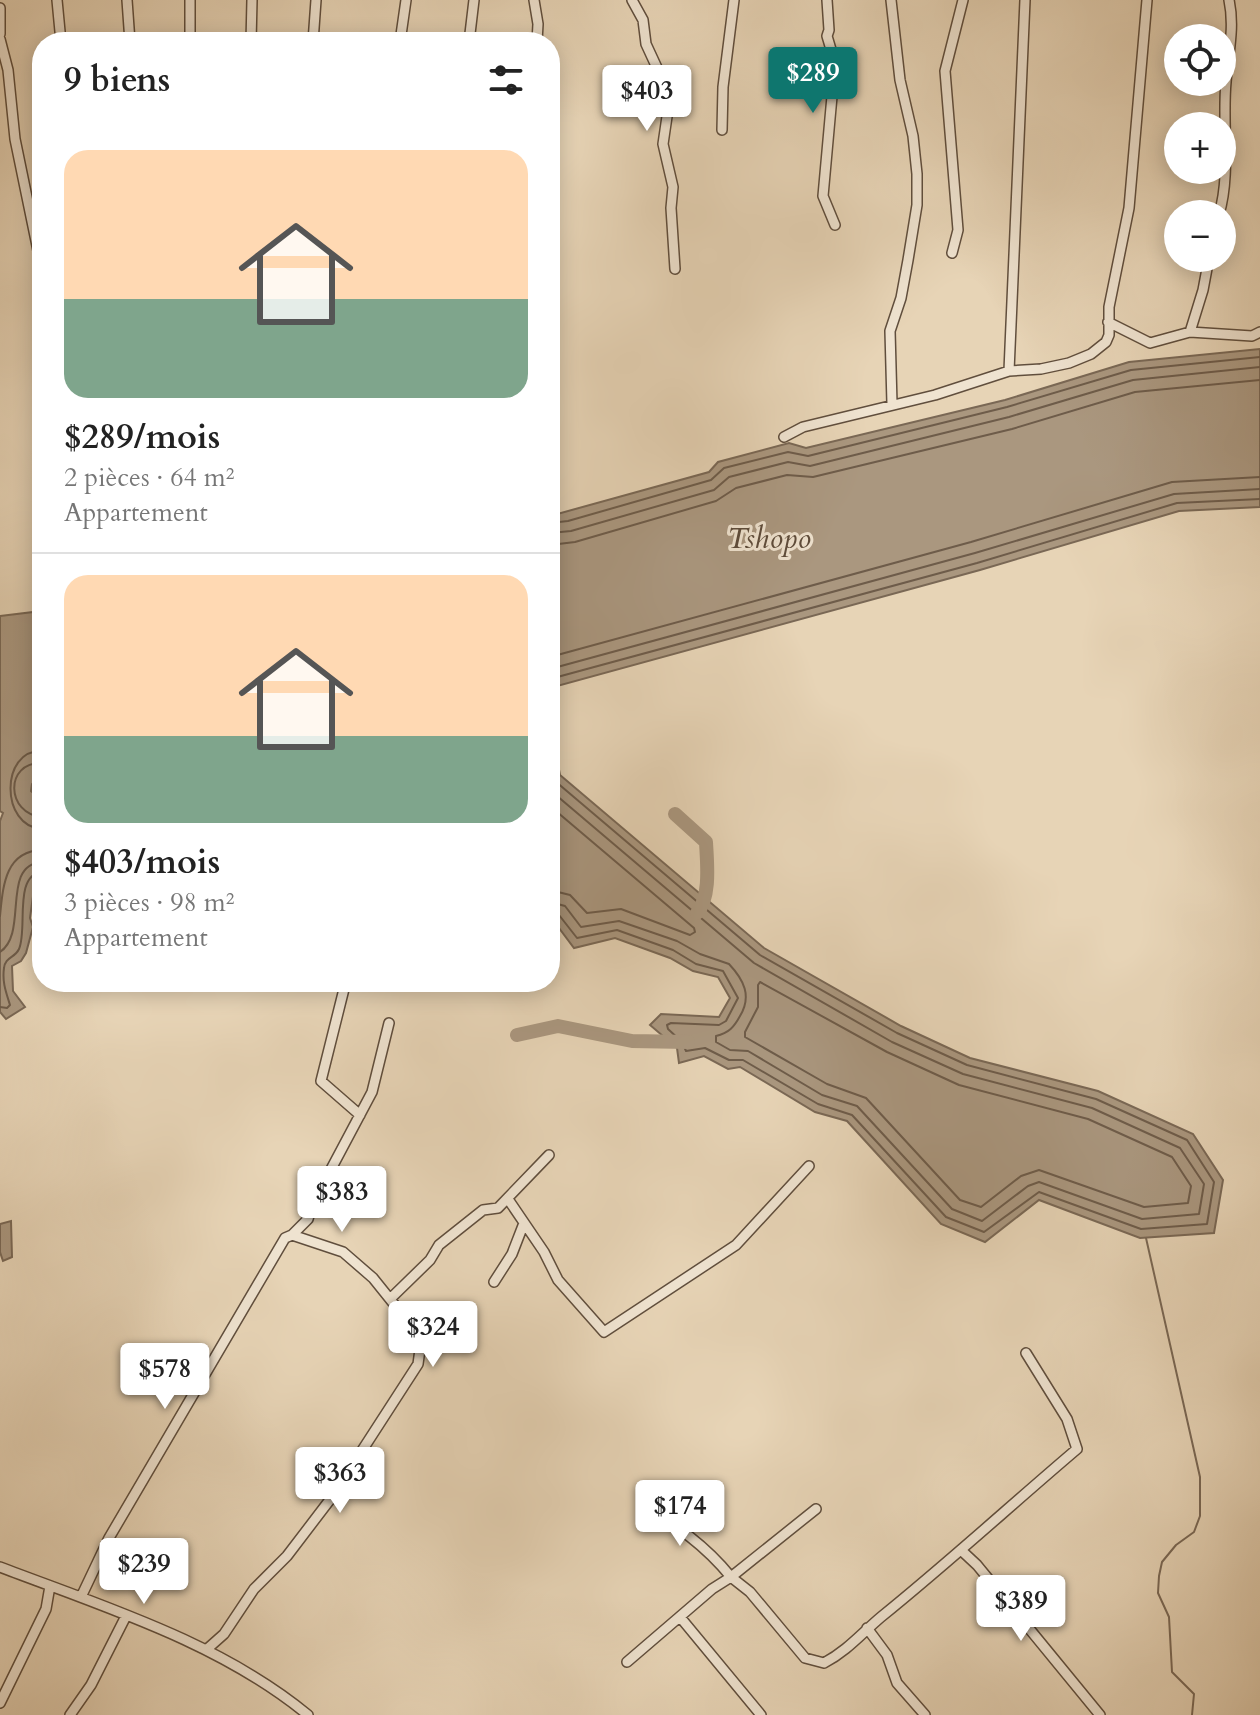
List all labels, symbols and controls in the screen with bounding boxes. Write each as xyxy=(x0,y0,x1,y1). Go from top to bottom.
map controls xyxy=(1164,24,1236,272)
button: locate xyxy=(1164,24,1236,96)
pin: $289 xyxy=(766,47,860,115)
text: $289 xyxy=(786,55,840,90)
text: 9 biens xyxy=(64,57,170,103)
icon: filters xyxy=(484,58,528,102)
pin: $403 xyxy=(600,65,694,133)
text: $403 xyxy=(620,73,674,108)
button: + xyxy=(1164,112,1236,184)
button: − xyxy=(1164,200,1236,272)
icon: home xyxy=(224,202,368,346)
text: $289/mois xyxy=(64,414,220,460)
text: 2 pièces · 64 m² xyxy=(64,460,235,495)
text: Appartement xyxy=(64,495,208,530)
water label: Tshopo xyxy=(727,518,811,559)
icon: home xyxy=(224,627,368,771)
text: $403/mois xyxy=(64,839,220,885)
text: 3 pièces · 98 m² xyxy=(64,885,235,920)
text: Appartement xyxy=(64,920,208,955)
pin: $383 xyxy=(295,1166,389,1234)
text: $383 xyxy=(315,1174,369,1209)
pin: $324 xyxy=(386,1301,480,1369)
text: $324 xyxy=(406,1309,460,1344)
pin: $578 xyxy=(118,1343,212,1411)
text: $578 xyxy=(138,1351,192,1386)
pin: $363 xyxy=(293,1447,387,1515)
text: $363 xyxy=(313,1455,367,1490)
pin: $174 xyxy=(633,1480,727,1548)
text: $174 xyxy=(653,1488,707,1523)
pin: $239 xyxy=(97,1538,191,1606)
text: $239 xyxy=(117,1546,171,1581)
pin: $389 xyxy=(974,1575,1068,1643)
text: $389 xyxy=(994,1583,1048,1618)

